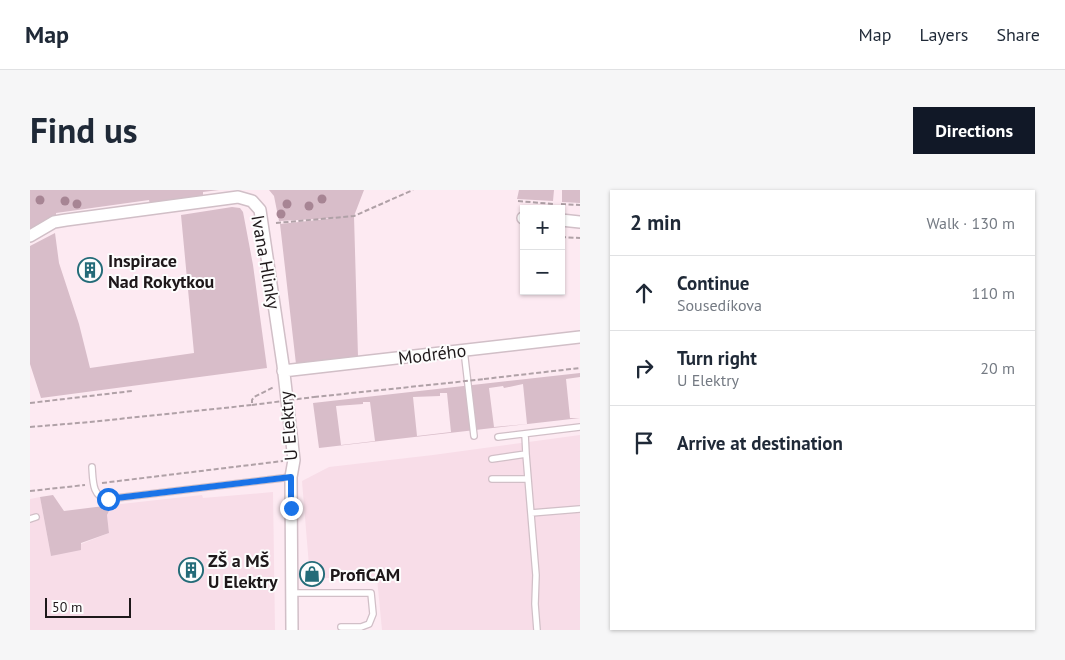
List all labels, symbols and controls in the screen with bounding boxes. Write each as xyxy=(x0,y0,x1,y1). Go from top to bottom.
text: Map xyxy=(25,19,69,50)
text: Map xyxy=(859,23,891,46)
text: Layers xyxy=(919,23,968,46)
text: Share xyxy=(996,23,1040,46)
text: Find us xyxy=(30,107,138,153)
button: Directions xyxy=(913,107,1035,154)
map controls xyxy=(520,205,565,295)
button: + xyxy=(520,205,565,250)
text: 2 min xyxy=(630,209,681,236)
street label: Ivana Hlinky xyxy=(246,213,286,312)
text: Walk · 130 m xyxy=(926,213,1015,233)
place label: Inspirace Nad Rokytkou xyxy=(108,249,214,293)
button: − xyxy=(520,250,565,295)
building icon: Inspirace Nad Rokytkou xyxy=(77,257,103,283)
text: Continue xyxy=(677,271,749,295)
icon: ahead xyxy=(630,279,658,307)
text: 110 m xyxy=(972,283,1015,303)
text: Sousedíkova xyxy=(677,295,762,315)
street label: Modrého xyxy=(397,338,467,370)
text: Turn right xyxy=(677,346,757,370)
icon: right xyxy=(630,354,658,382)
text: 20 m xyxy=(980,358,1015,378)
text: U Elektry xyxy=(677,370,739,390)
street label: U Elektry xyxy=(273,390,302,462)
icon: arrive xyxy=(630,429,658,457)
text: Arrive at destination xyxy=(677,431,843,455)
route start xyxy=(97,488,120,511)
route end xyxy=(280,497,303,520)
place label: ZŠ a MŠ U Elektry xyxy=(208,549,278,593)
building icon: ZŠ a MŠ U Elektry xyxy=(178,557,204,583)
shop icon: ProfiCAM xyxy=(299,561,325,587)
place label: ProfiCAM xyxy=(330,563,400,586)
scale bar xyxy=(45,595,131,618)
text: 50 m xyxy=(52,598,82,616)

